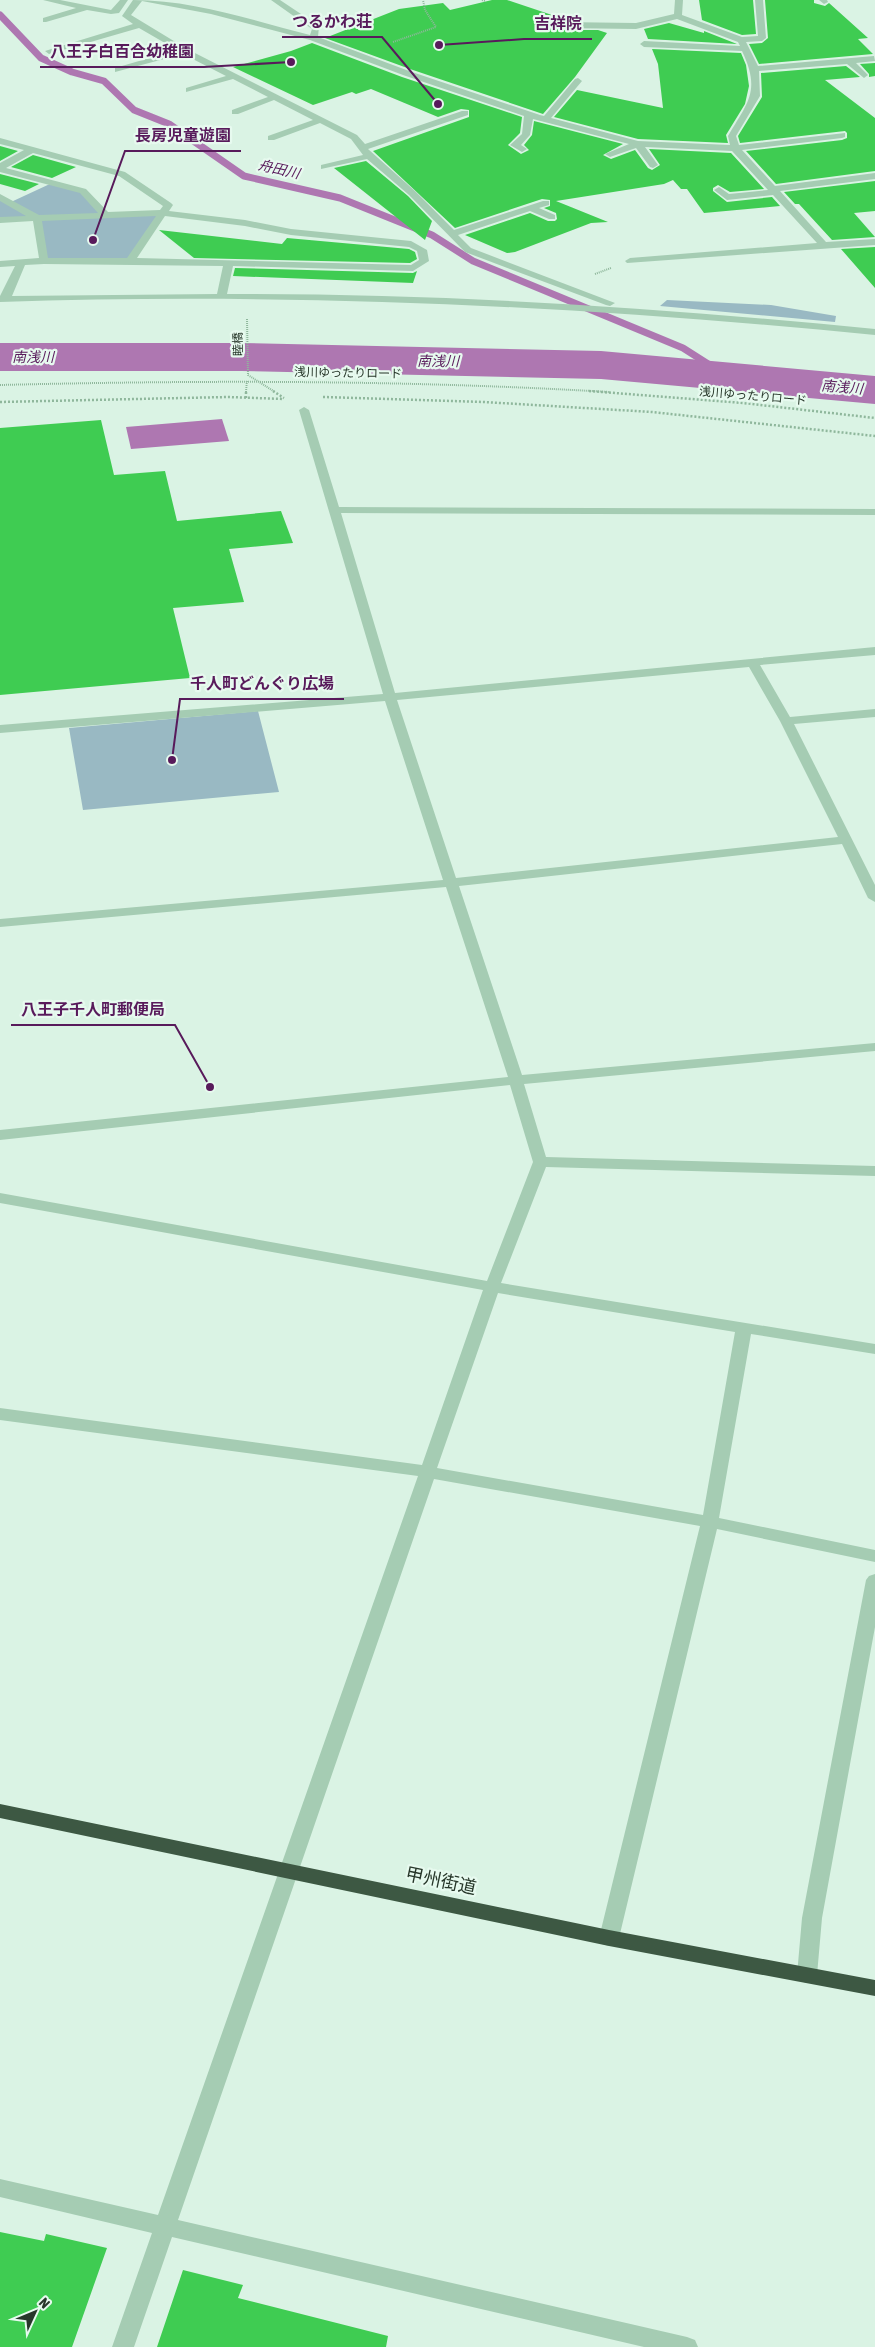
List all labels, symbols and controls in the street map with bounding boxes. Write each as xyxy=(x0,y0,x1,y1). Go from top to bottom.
callout: つるかわ荘 xyxy=(282,6,382,37)
callout: 吉祥院 xyxy=(524,8,592,39)
text: つるかわ荘 xyxy=(292,12,372,30)
text: 吉祥院 xyxy=(534,14,582,32)
callout: 八王子白百合幼稚園 xyxy=(40,36,204,67)
text: 八王子白百合幼稚園 xyxy=(50,42,194,60)
callout: 長房児童遊園 xyxy=(125,120,241,151)
text: 長房児童遊園 xyxy=(135,126,231,144)
water label: 舟田川 xyxy=(257,156,303,182)
street label: 睦橋 xyxy=(231,332,245,356)
water label: 南浅川 xyxy=(12,349,56,365)
water label: 南浅川 xyxy=(417,353,461,369)
street label: 浅川ゆったりロード xyxy=(294,365,402,381)
water label: 南浅川 xyxy=(820,377,866,397)
street label: 浅川ゆったりロード xyxy=(699,384,807,408)
callout: 千人町どんぐり広場 xyxy=(180,668,344,699)
text: 千人町どんぐり広場 xyxy=(190,674,334,692)
callout: 八王子千人町郵便局 xyxy=(11,994,175,1025)
text: 八王子千人町郵便局 xyxy=(21,1000,165,1018)
street label: 甲州街道 xyxy=(404,1863,479,1898)
north arrow xyxy=(10,2287,60,2337)
text: N xyxy=(36,2294,53,2311)

